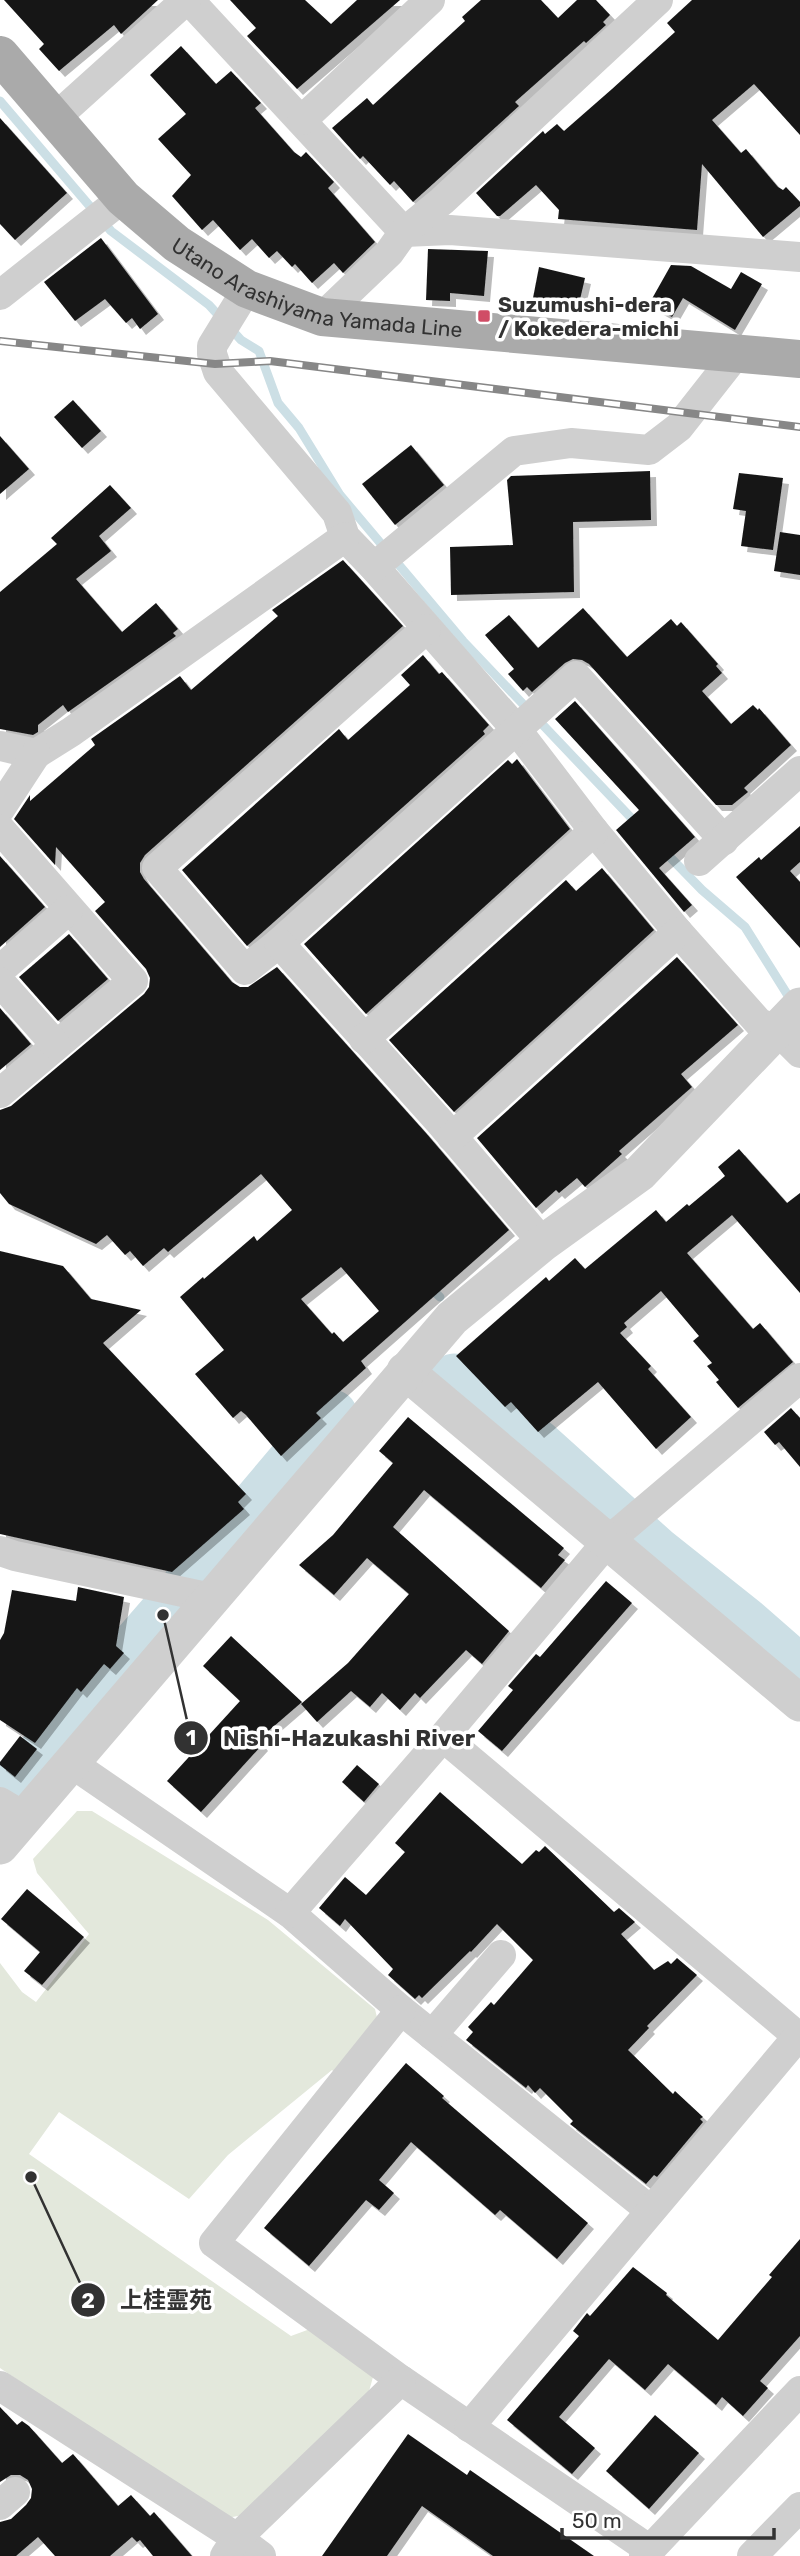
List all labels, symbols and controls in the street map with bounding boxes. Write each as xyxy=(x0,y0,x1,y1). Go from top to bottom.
street label: Utano Arashiyama Yamada Line xyxy=(167,232,464,342)
place label: Suzumushi-dera / Kokedera-michi xyxy=(498,292,679,341)
marker: Suzumushi-dera / Kokedera-michi xyxy=(476,308,492,324)
callout: Nishi-Hazukashi River xyxy=(174,1716,489,1760)
text: Nishi-Hazukashi River xyxy=(223,1724,476,1752)
text: 1 xyxy=(186,1725,196,1750)
callout: 上桂霊苑 xyxy=(71,2278,226,2322)
text: 上桂霊苑 xyxy=(120,2286,212,2314)
text: 2 xyxy=(81,2288,95,2313)
scale bar xyxy=(562,2496,774,2540)
text: 50 m xyxy=(572,2508,622,2533)

